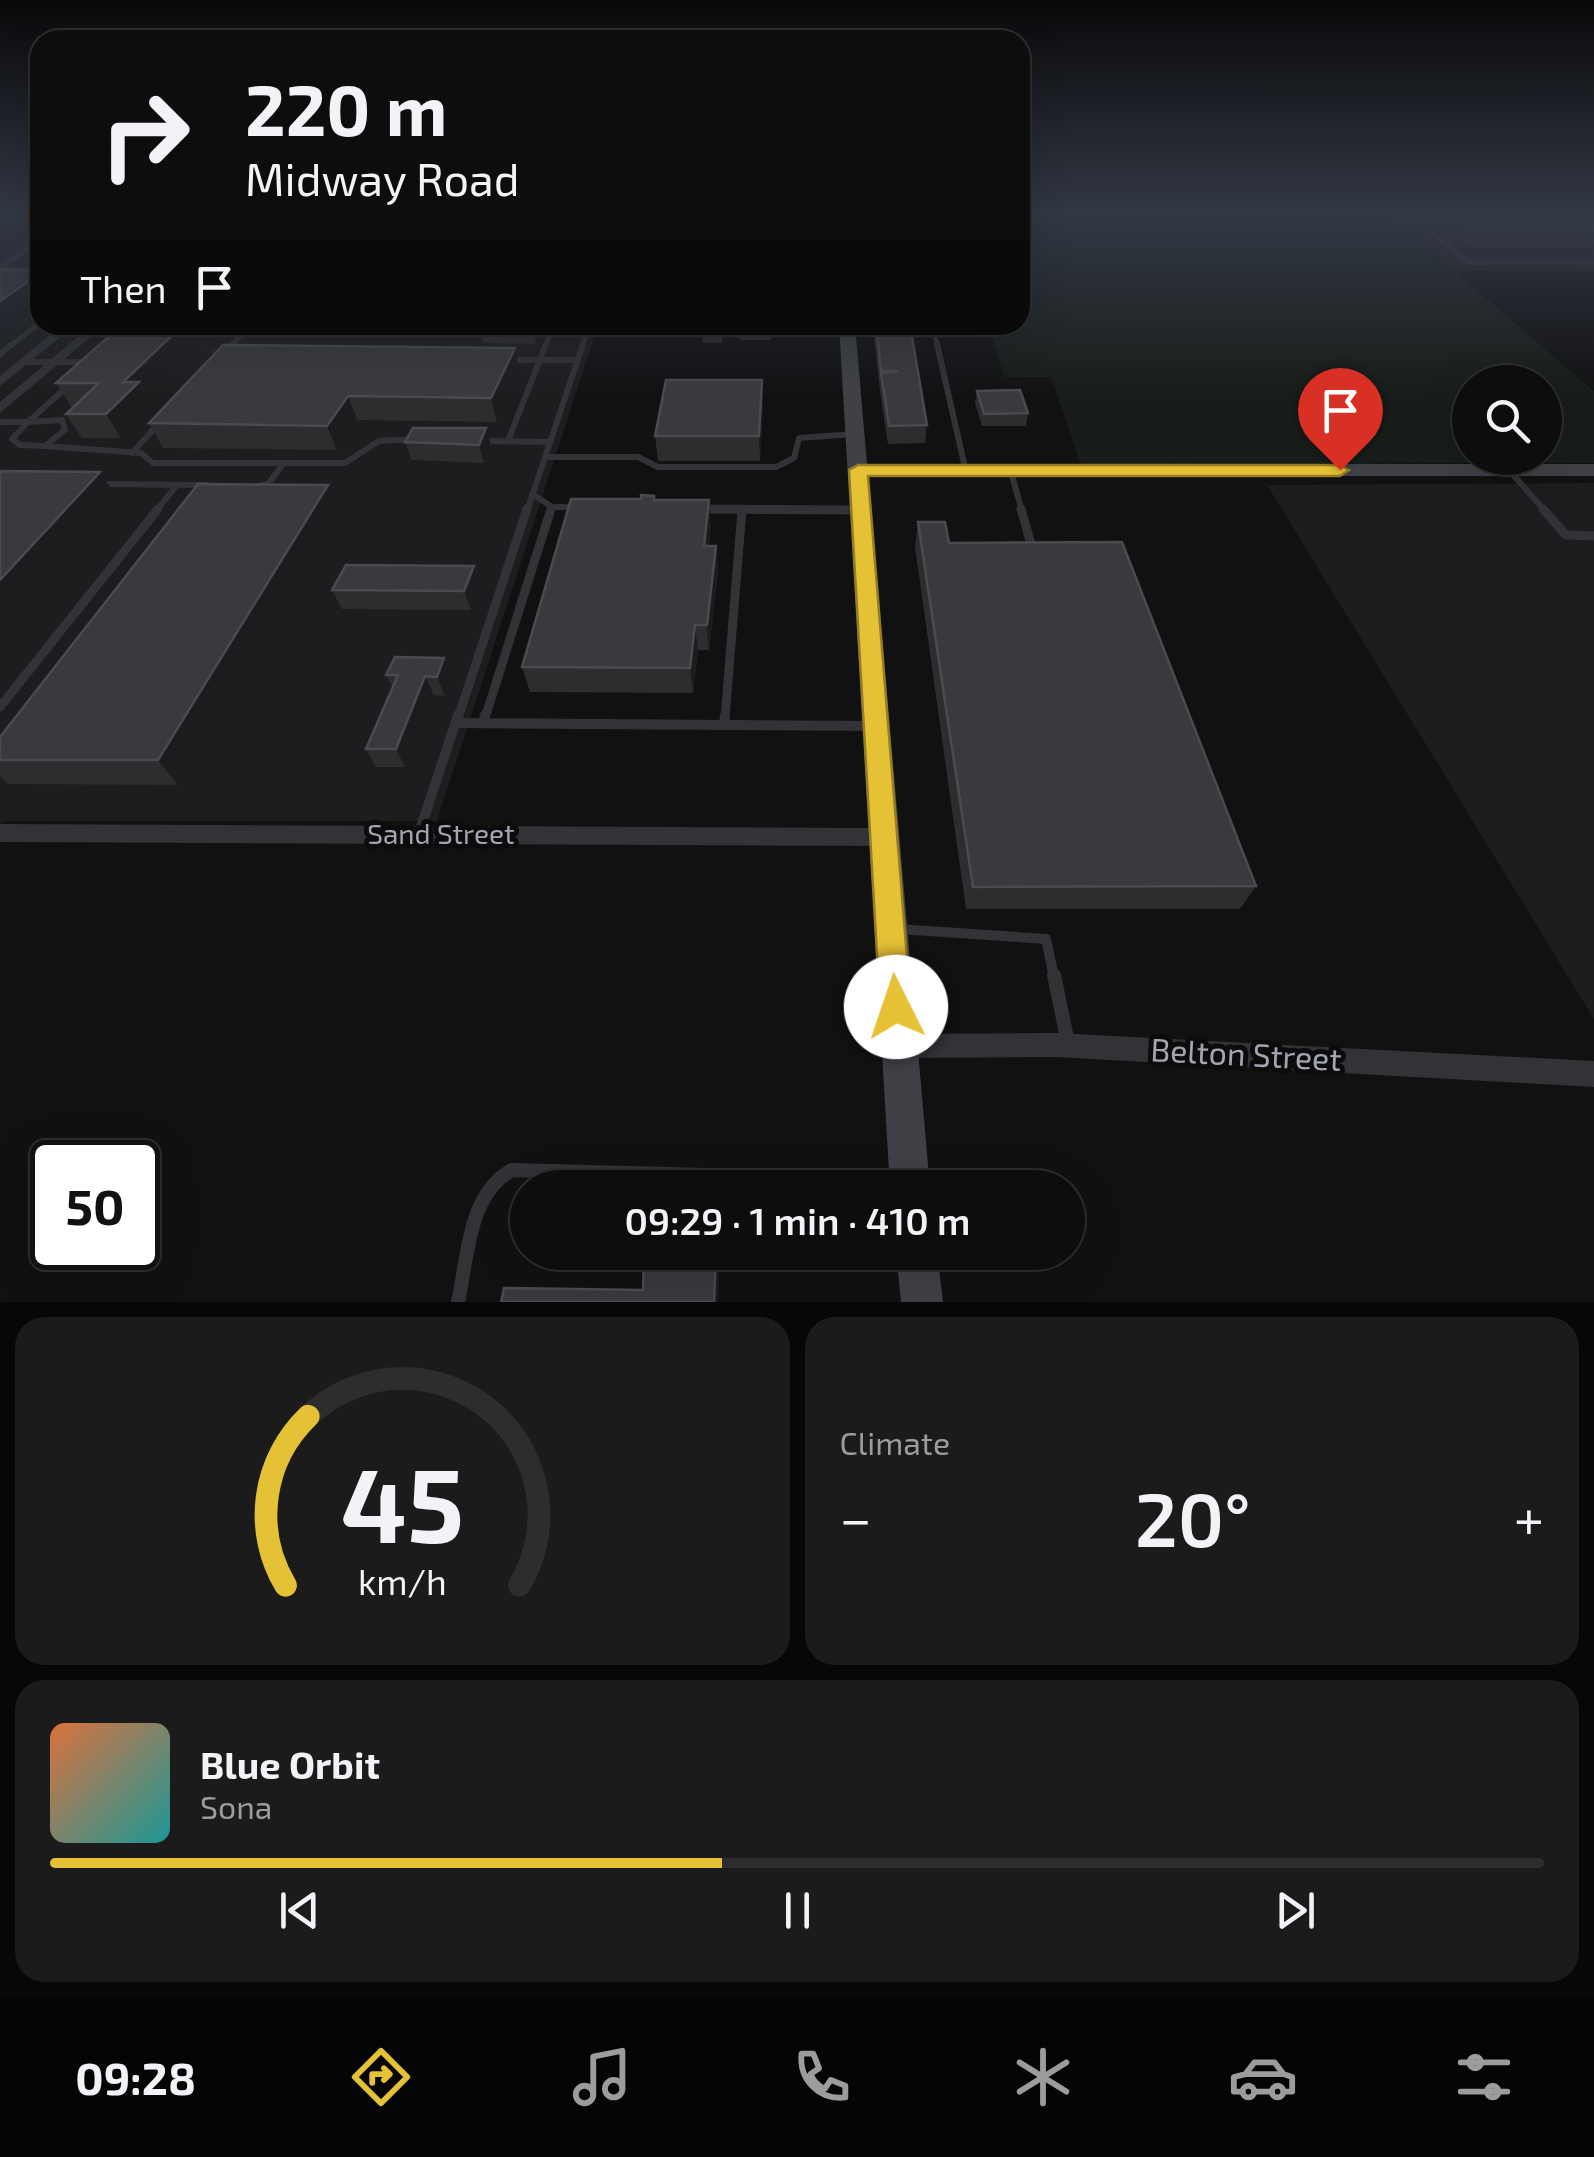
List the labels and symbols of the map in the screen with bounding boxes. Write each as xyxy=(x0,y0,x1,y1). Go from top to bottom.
pin xyxy=(1298,368,1383,471)
street label: Sand Street xyxy=(367,816,515,850)
position arrow xyxy=(844,955,948,1059)
street label: Belton Street xyxy=(1150,1029,1343,1077)
speed limit sign: 50 xyxy=(30,1140,160,1270)

